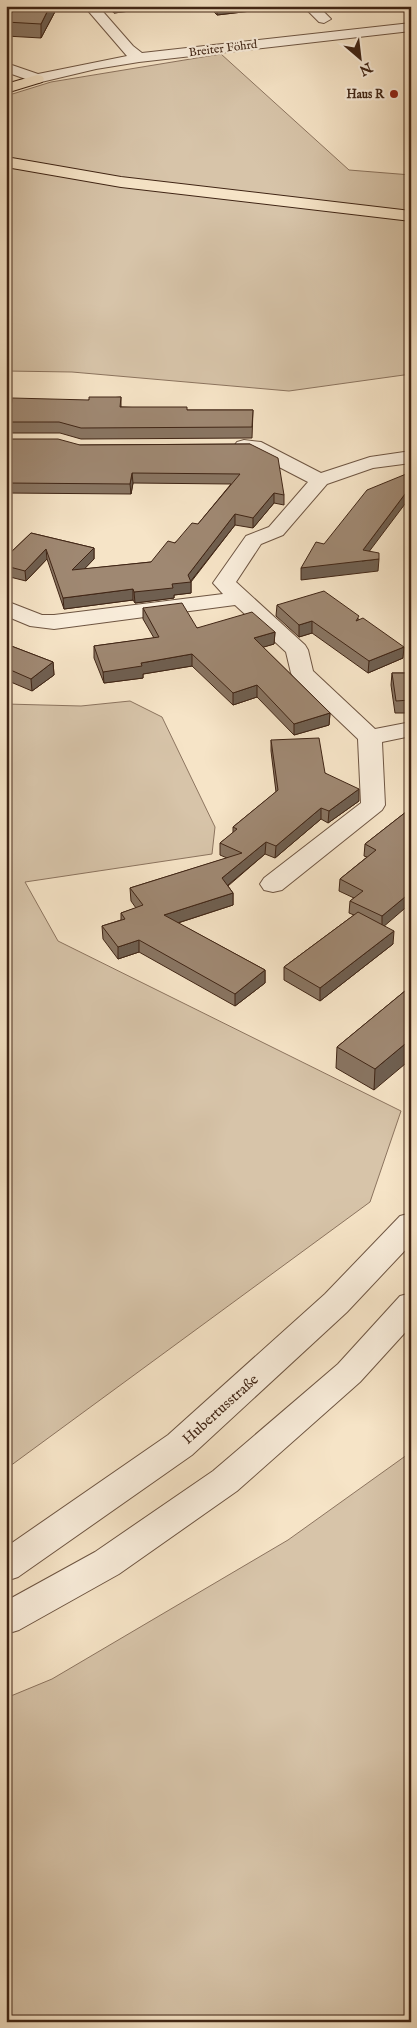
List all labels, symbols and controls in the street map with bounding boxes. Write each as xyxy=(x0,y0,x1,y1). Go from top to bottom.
north arrow xyxy=(334,32,384,82)
street label: Breiter Föhrd xyxy=(188,37,259,60)
text: N xyxy=(356,57,376,79)
place label: Haus R xyxy=(346,87,385,102)
marker: Haus R xyxy=(388,88,400,100)
street label: Hubertusstraße xyxy=(178,1370,262,1449)

